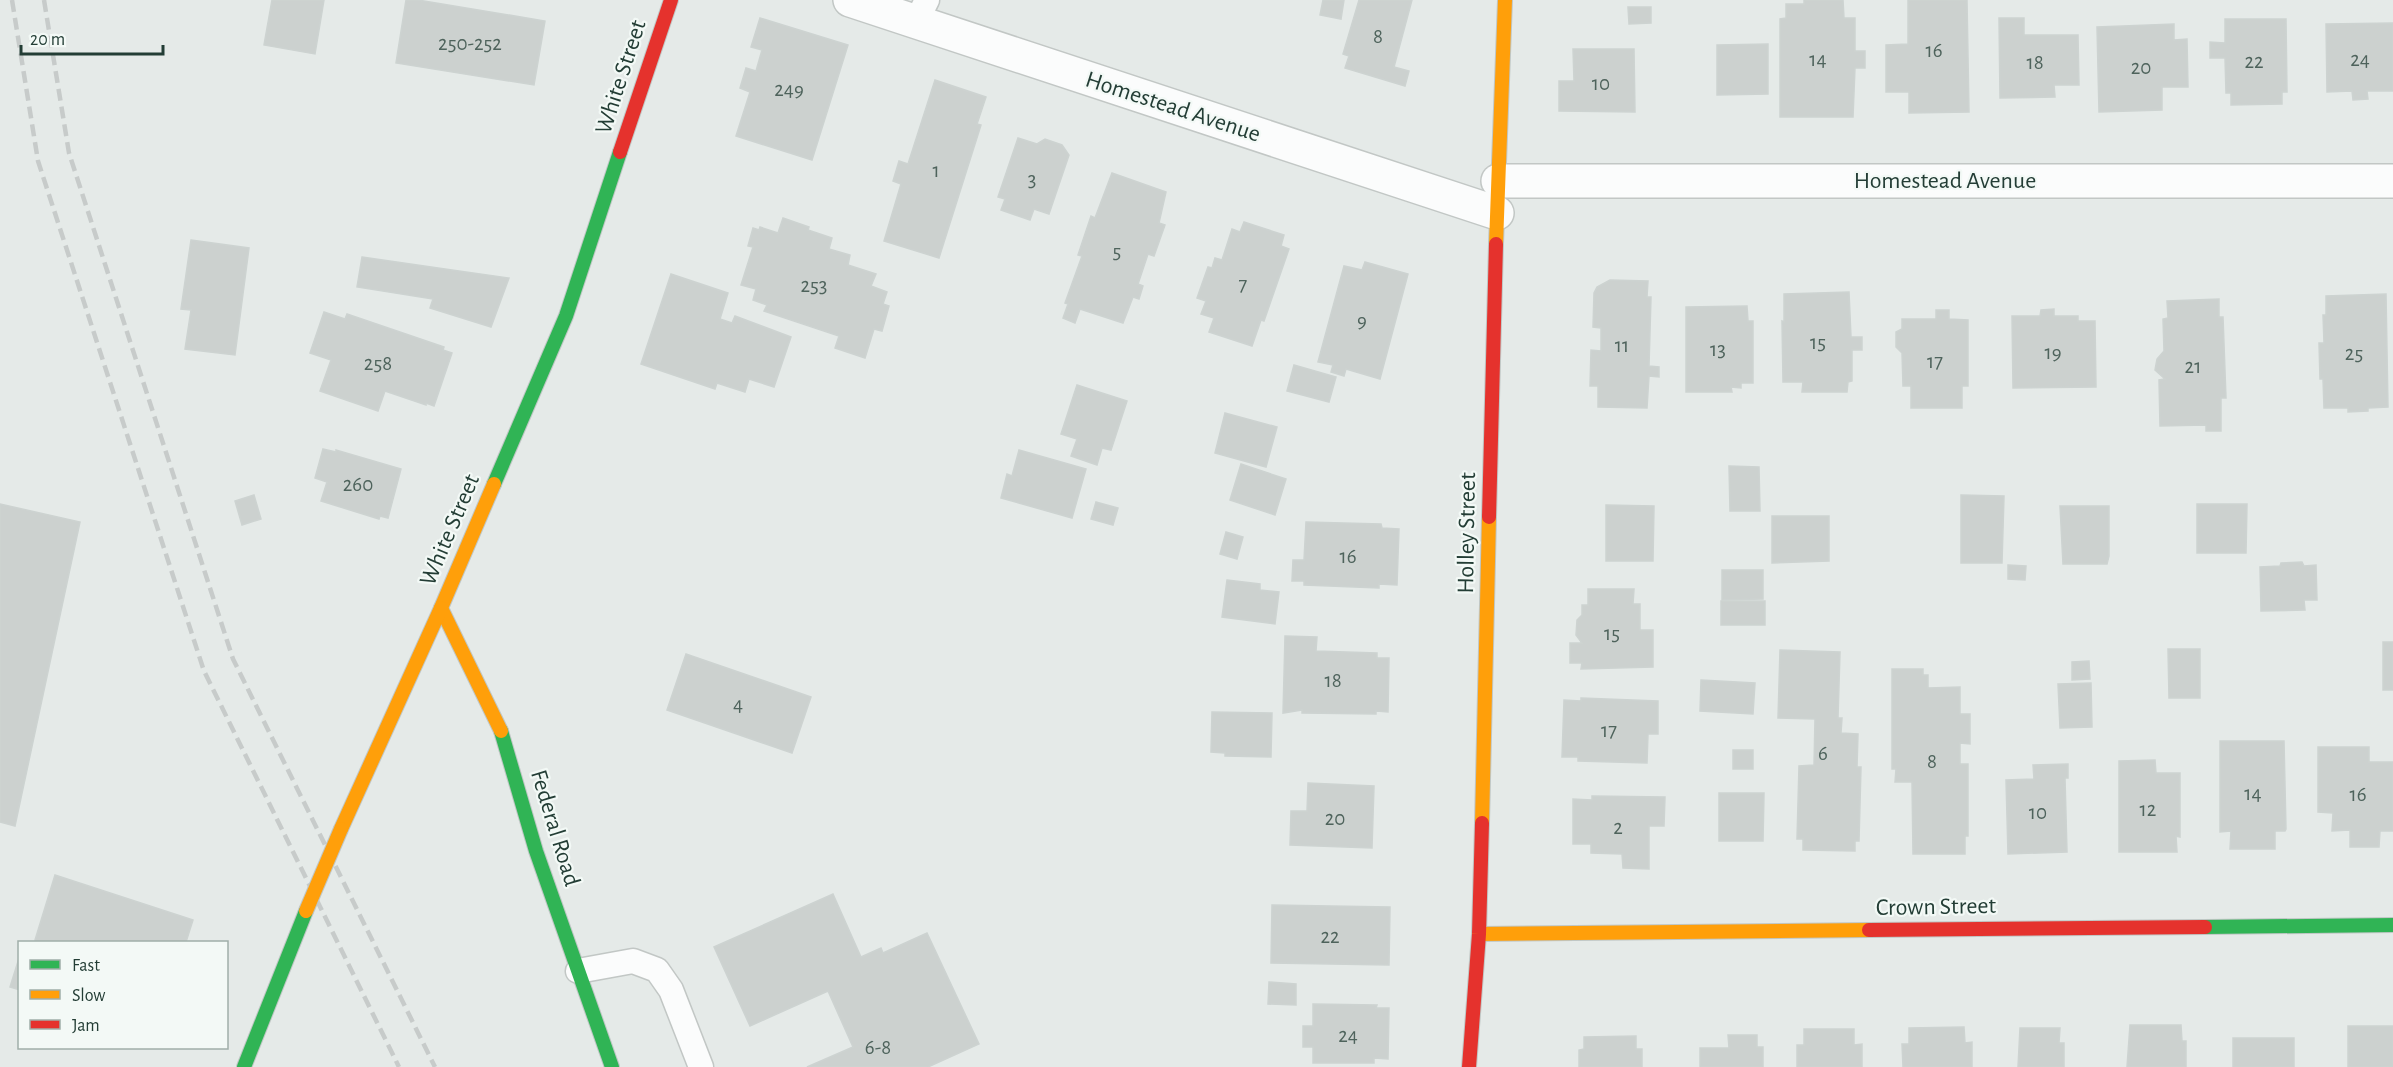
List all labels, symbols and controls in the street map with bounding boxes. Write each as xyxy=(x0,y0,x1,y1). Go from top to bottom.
street label: White Street xyxy=(591,17,651,137)
scale bar xyxy=(21,18,164,56)
house number: 8 xyxy=(1373,26,1383,47)
text: 20 m xyxy=(30,31,65,49)
house number: 250-252 xyxy=(438,33,502,54)
house number: 16 xyxy=(1925,40,1943,61)
house number: 14 xyxy=(1809,49,1827,70)
house number: 24 xyxy=(2350,49,2370,70)
house number: 22 xyxy=(2244,51,2264,72)
house number: 18 xyxy=(2026,52,2044,73)
house number: 20 xyxy=(2131,57,2151,78)
street label: Homestead Avenue xyxy=(1083,67,1263,147)
house number: 10 xyxy=(1592,73,1610,94)
house number: 249 xyxy=(774,79,804,100)
house number: 1 xyxy=(932,160,940,181)
house number: 3 xyxy=(1028,169,1036,190)
street label: Homestead Avenue xyxy=(1854,169,2036,193)
house number: 5 xyxy=(1113,241,1121,262)
house number: 7 xyxy=(1239,274,1248,295)
house number: 253 xyxy=(801,275,828,296)
house number: 9 xyxy=(1357,310,1367,331)
house number: 15 xyxy=(1810,332,1826,353)
house number: 11 xyxy=(1615,335,1629,356)
house number: 13 xyxy=(1710,339,1726,360)
house number: 19 xyxy=(2044,342,2062,363)
house number: 25 xyxy=(2345,343,2363,364)
house number: 17 xyxy=(1927,351,1943,372)
house number: 258 xyxy=(364,353,392,374)
house number: 21 xyxy=(2185,356,2201,377)
street label: White Street xyxy=(416,471,484,589)
street label: Holley Street xyxy=(1454,472,1480,594)
house number: 260 xyxy=(343,474,373,495)
house number: 16 xyxy=(1339,546,1357,567)
house number: 15 xyxy=(1604,623,1620,644)
house number: 18 xyxy=(1324,670,1342,691)
house number: 4 xyxy=(733,694,743,715)
house number: 17 xyxy=(1601,720,1617,741)
house number: 6 xyxy=(1818,743,1828,764)
house number: 8 xyxy=(1927,751,1937,772)
street label: Federal Road xyxy=(526,767,584,889)
house number: 14 xyxy=(2244,783,2262,804)
house number: 16 xyxy=(2349,784,2367,805)
house number: 12 xyxy=(2140,799,2156,820)
house number: 10 xyxy=(2029,802,2047,823)
house number: 20 xyxy=(1325,808,1345,829)
house number: 2 xyxy=(1613,817,1623,838)
street label: Crown Street xyxy=(1876,894,1997,920)
house number: 22 xyxy=(1320,926,1340,947)
legend xyxy=(18,941,228,1049)
text: Fast xyxy=(72,957,100,975)
text: Slow xyxy=(72,987,105,1005)
text: Jam xyxy=(72,1017,100,1035)
house number: 24 xyxy=(1338,1025,1358,1046)
house number: 6-8 xyxy=(865,1037,891,1058)

